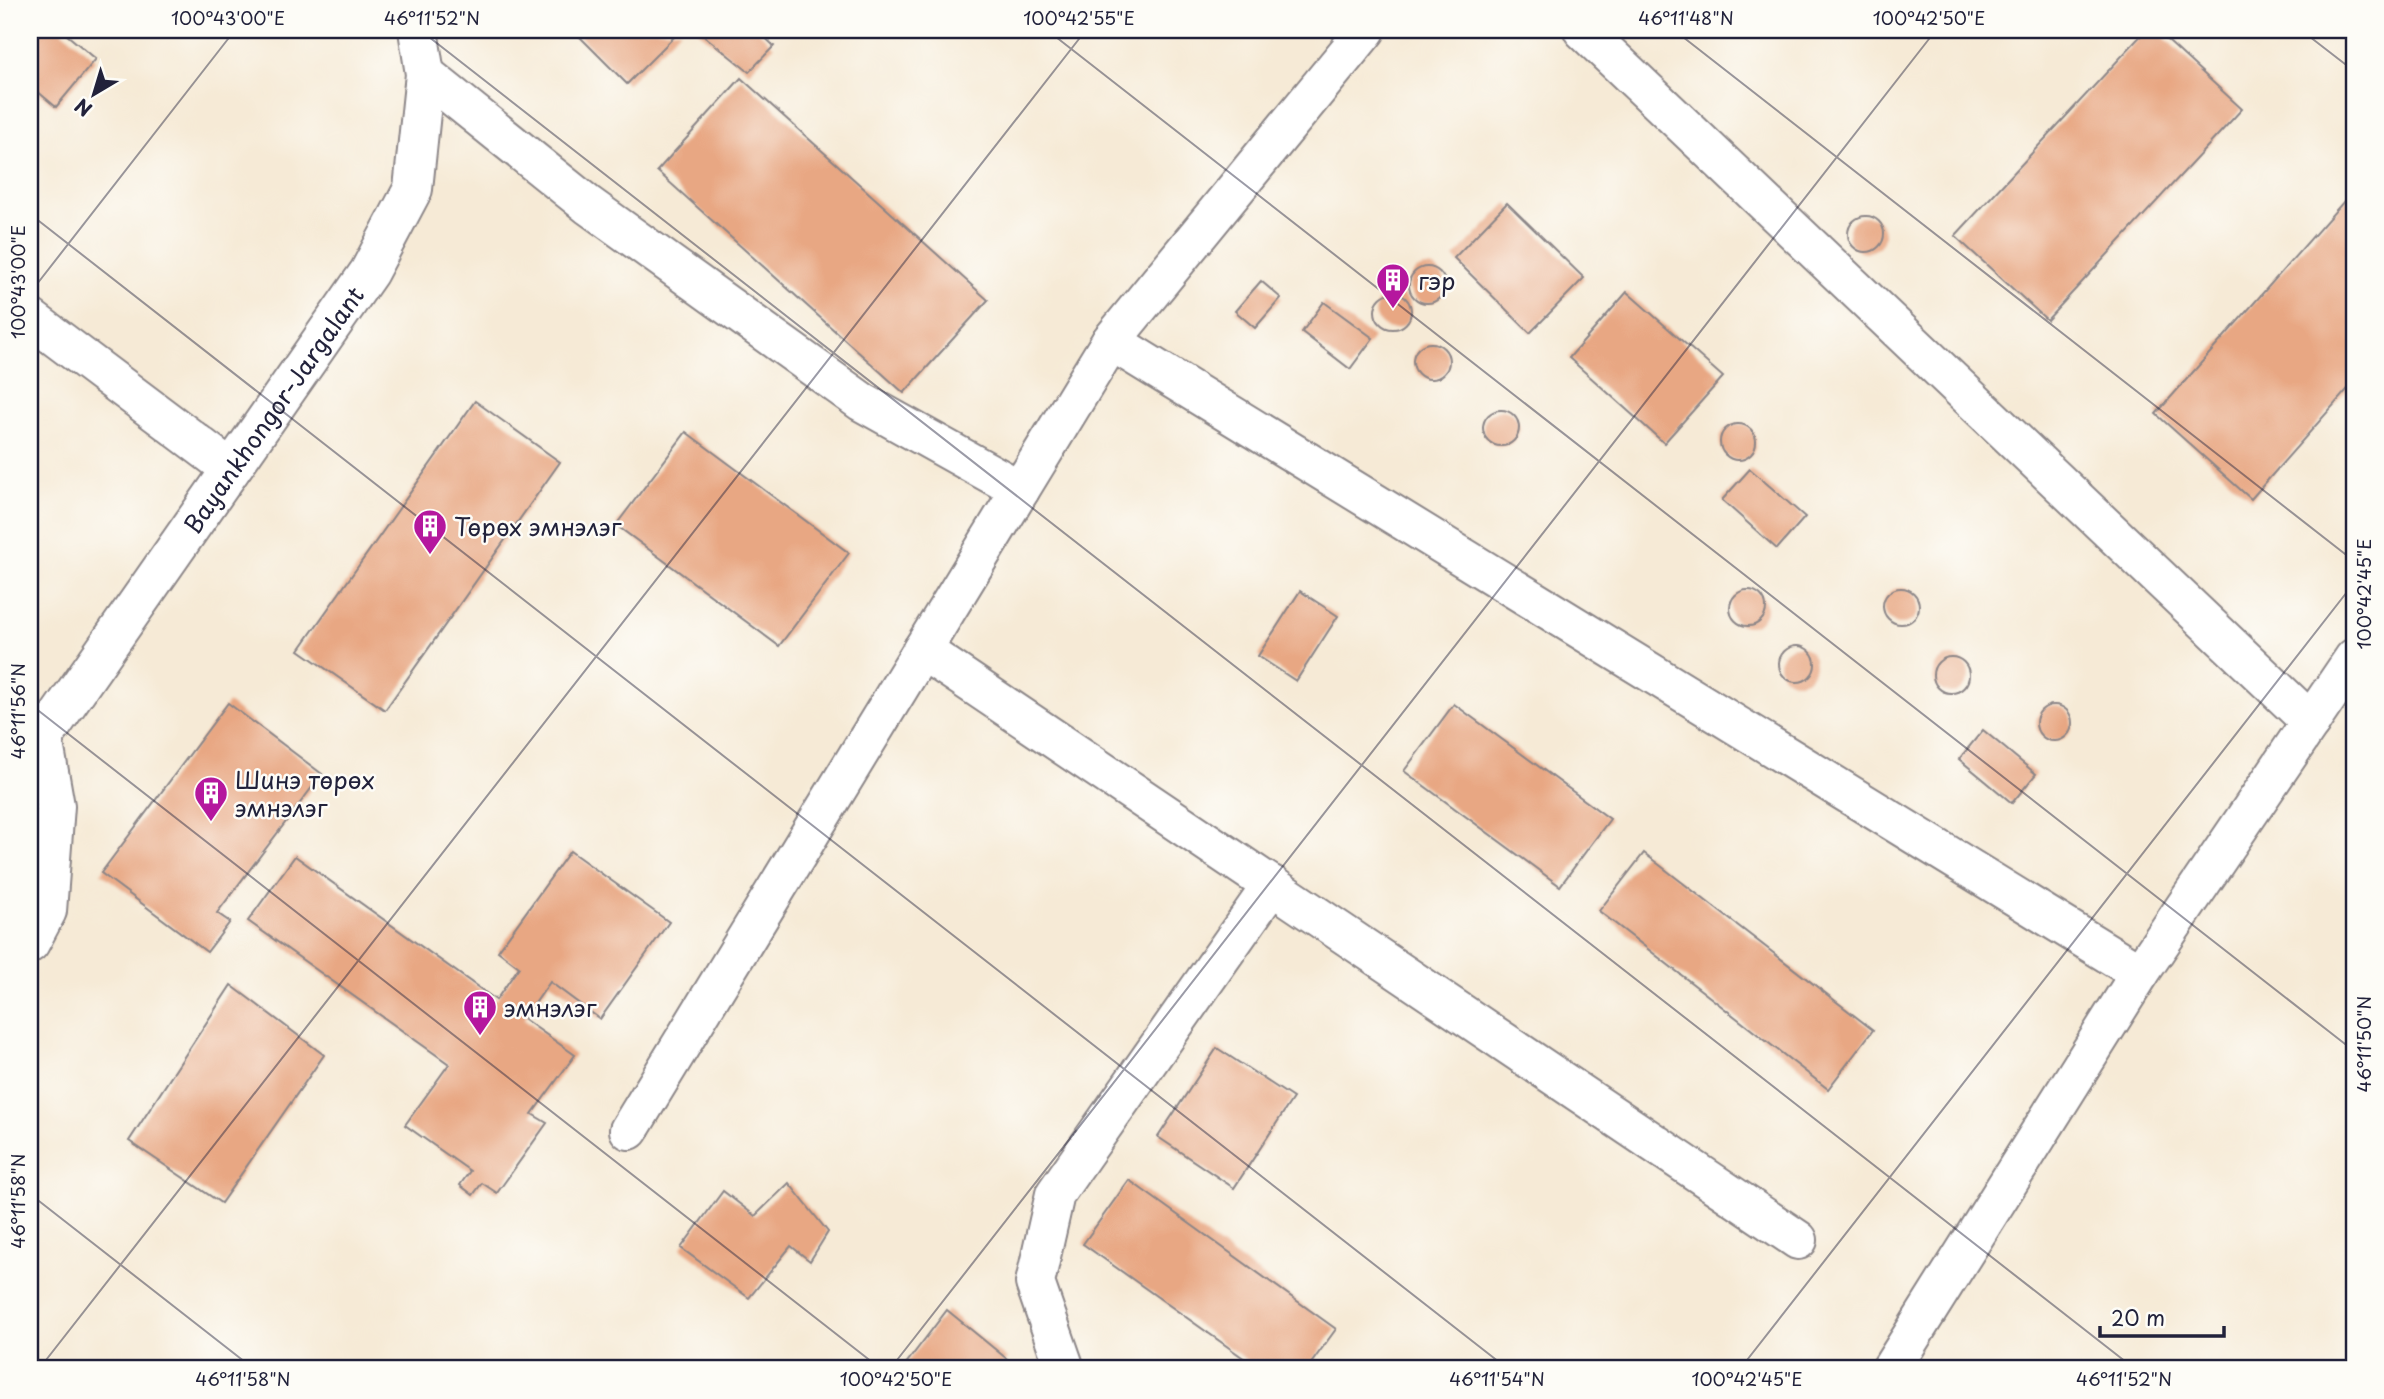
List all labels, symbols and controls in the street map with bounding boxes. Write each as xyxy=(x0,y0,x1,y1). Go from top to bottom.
text: 100°43'00"E xyxy=(171,4,285,31)
text: 46°11'52"N xyxy=(384,4,480,31)
text: 100°42'55"E xyxy=(1023,4,1135,31)
text: 46°11'48"N xyxy=(1638,4,1734,31)
text: 100°42'50"E xyxy=(1873,4,1985,31)
north arrow xyxy=(60,60,130,130)
text: N xyxy=(68,93,97,124)
text: 100°43'00"E xyxy=(4,225,31,339)
building icon: гэр xyxy=(1374,261,1412,310)
place label: гэр xyxy=(1418,262,1456,298)
street label: Bayankhongor-Jargalant xyxy=(174,279,372,540)
building icon: Төрөх эмнэлэг xyxy=(411,507,449,556)
place label: Төрөх эмнэлэг xyxy=(454,508,622,544)
text: 100°42'45"E xyxy=(2350,538,2377,650)
text: 46°11'56"N xyxy=(4,663,31,759)
place label: Шинэ төрөх эмнэлэг xyxy=(235,761,375,825)
building icon: Шинэ төрөх эмнэлэг xyxy=(192,774,230,823)
building icon: эмнэлэг xyxy=(461,988,499,1037)
place label: эмнэлэг xyxy=(504,989,597,1025)
text: 46°11'50"N xyxy=(2350,996,2377,1092)
text: 46°11'58"N xyxy=(4,1153,31,1249)
scale bar xyxy=(2100,1294,2225,1338)
text: 20 m xyxy=(2111,1301,2165,1333)
text: 46°11'58"N xyxy=(195,1365,291,1392)
text: 100°42'50"E xyxy=(840,1365,952,1392)
text: 46°11'54"N xyxy=(1449,1365,1545,1392)
text: 100°42'45"E xyxy=(1691,1365,1803,1392)
text: 46°11'52"N xyxy=(2076,1365,2172,1392)

